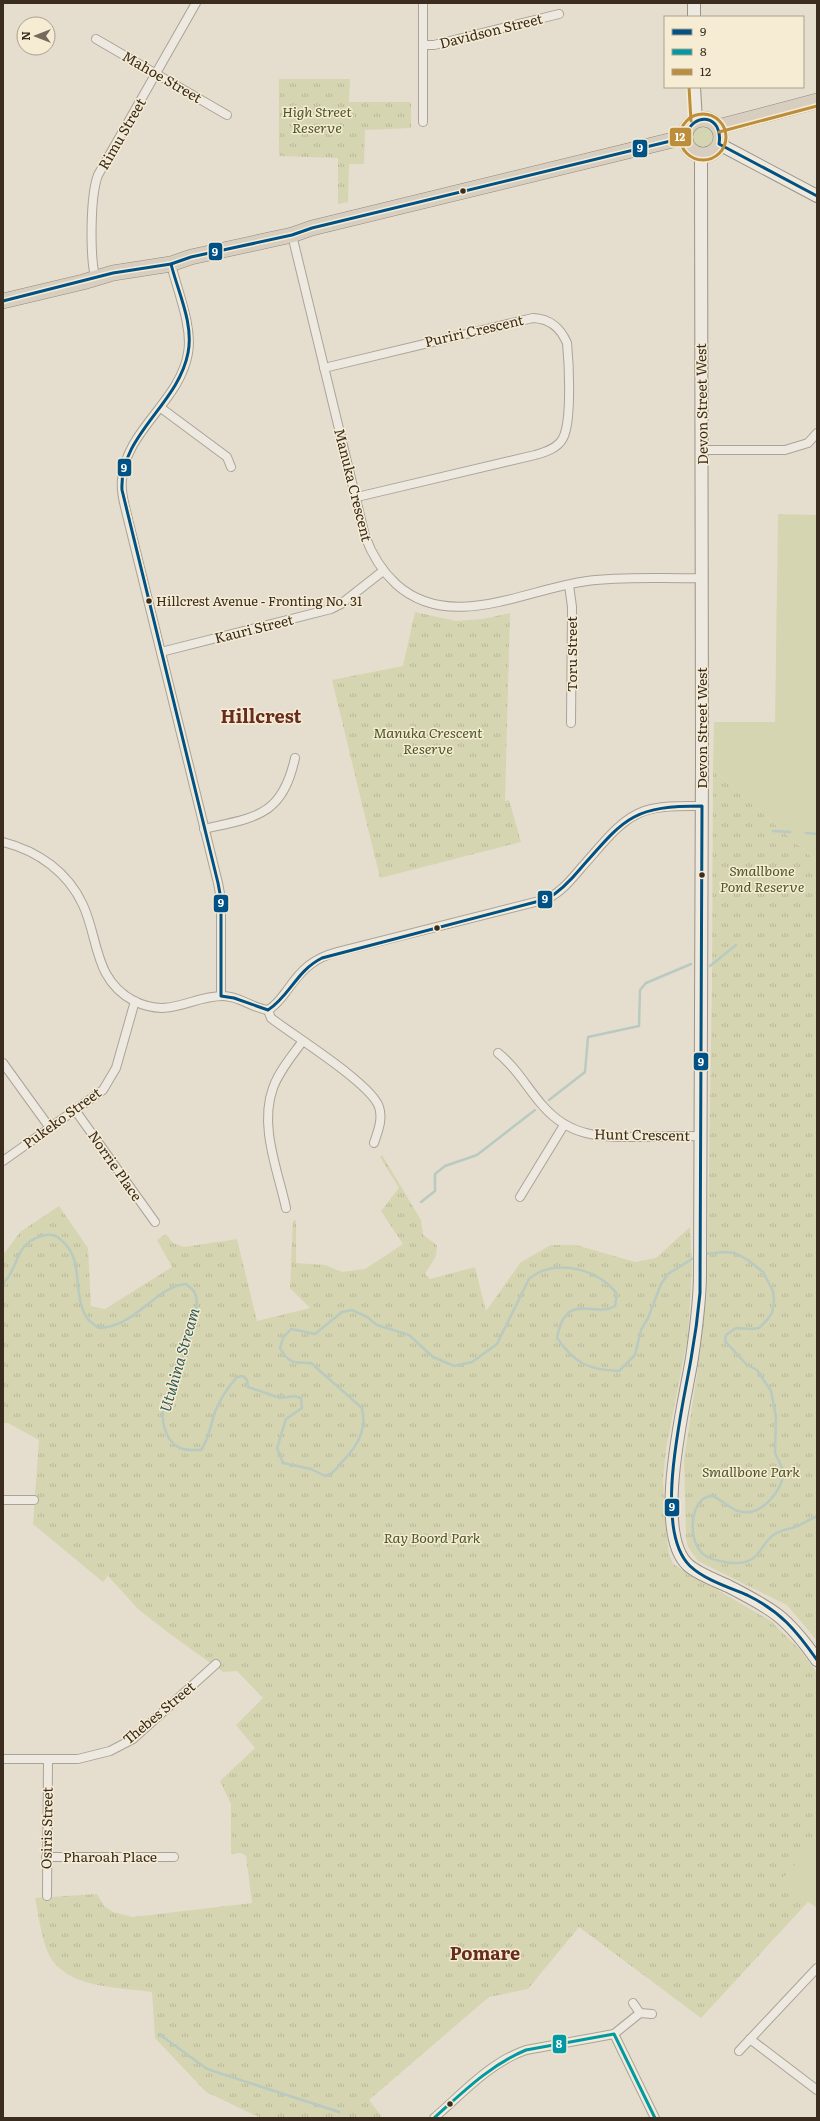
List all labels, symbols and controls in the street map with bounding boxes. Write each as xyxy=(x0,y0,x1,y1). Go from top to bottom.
street label: Davidson Street xyxy=(437,7,545,53)
north arrow xyxy=(16,16,56,56)
legend xyxy=(664,16,804,88)
text: 9 xyxy=(700,22,706,40)
text: N xyxy=(17,31,33,41)
text: 8 xyxy=(700,42,707,60)
street label: Mahoe Street xyxy=(119,45,206,107)
text: 12 xyxy=(700,62,711,80)
street label: Rimu Street xyxy=(93,94,150,173)
park label: High Street Reserve xyxy=(282,101,352,137)
line badge: 12 xyxy=(669,127,692,147)
text: 12 xyxy=(675,128,685,144)
line badge: 9 xyxy=(632,139,648,158)
text: 9 xyxy=(637,139,643,155)
unlabelled marker xyxy=(458,186,468,196)
line badge: 9 xyxy=(208,242,223,261)
text: 9 xyxy=(212,243,218,259)
street label: Puriri Crescent xyxy=(422,309,525,351)
street label: Devon Street West xyxy=(690,343,712,465)
street label: Manuka Crescent xyxy=(330,426,378,544)
line badge: 9 xyxy=(117,458,132,477)
text: 9 xyxy=(121,459,127,475)
place label: Hillcrest Avenue - Fronting No. 31 xyxy=(156,591,362,610)
marker: Hillcrest Avenue - Fronting No. 31 xyxy=(144,596,154,606)
street label: Kauri Street xyxy=(212,609,296,647)
street label: Toru Street xyxy=(561,616,581,692)
street label: Devon Street West xyxy=(691,667,711,789)
district label: Hillcrest xyxy=(221,702,301,729)
park label: Manuka Crescent Reserve xyxy=(373,722,483,758)
park label: Smallbone Pond Reserve xyxy=(720,860,805,896)
unlabelled marker xyxy=(697,870,707,880)
line badge: 9 xyxy=(537,890,553,909)
text: 9 xyxy=(542,890,548,906)
line badge: 9 xyxy=(213,894,229,913)
text: 9 xyxy=(218,894,224,910)
unlabelled marker xyxy=(432,923,442,933)
line badge: 9 xyxy=(693,1052,709,1071)
text: 9 xyxy=(698,1053,704,1069)
street label: Pukeko Street xyxy=(18,1082,105,1152)
street label: Hunt Crescent xyxy=(594,1123,690,1145)
street label: Norrie Place xyxy=(84,1126,147,1205)
water label: Utuhina Stream xyxy=(153,1305,204,1414)
park label: Smallbone Park xyxy=(702,1461,800,1481)
line badge: 9 xyxy=(664,1498,680,1517)
text: 9 xyxy=(669,1498,675,1514)
park label: Ray Boord Park xyxy=(383,1527,481,1547)
street label: Thebes Street xyxy=(118,1676,199,1748)
street label: Osiris Street xyxy=(35,1786,57,1869)
street label: Pharoah Place xyxy=(63,1846,157,1866)
district label: Pomare xyxy=(450,1939,520,1966)
line badge: 8 xyxy=(552,2034,567,2054)
text: 8 xyxy=(556,2035,563,2051)
unlabelled marker xyxy=(445,2099,455,2109)

